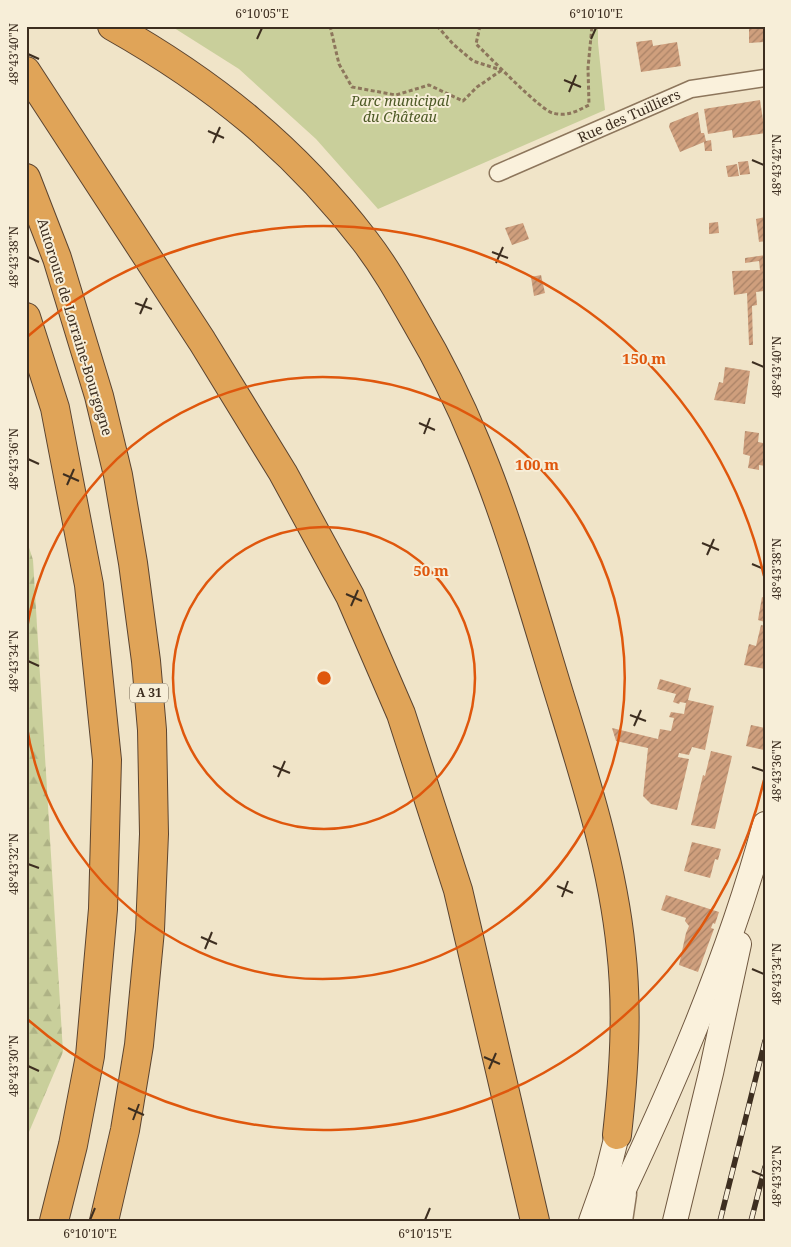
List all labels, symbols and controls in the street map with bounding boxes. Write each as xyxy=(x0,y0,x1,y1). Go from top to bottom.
text: 6°10'05"E xyxy=(235,5,289,22)
text: 6°10'10"E xyxy=(569,5,623,22)
text: 48°43'40"N xyxy=(5,23,22,85)
street label: Rue des Tuilliers xyxy=(574,84,683,147)
park label: Parc municipal du Château xyxy=(350,91,450,126)
text: 48°43'42"N xyxy=(768,134,785,196)
street label: Autoroute de Lorraine-Bourgogne xyxy=(33,216,118,438)
text: 48°43'38"N xyxy=(5,226,22,288)
text: 48°43'40"N xyxy=(768,336,785,398)
text: 150 m xyxy=(622,348,666,368)
text: 48°43'36"N xyxy=(5,428,22,490)
text: 100 m xyxy=(515,454,559,474)
text: 48°43'38"N xyxy=(768,538,785,600)
text: 50 m xyxy=(413,560,449,580)
text: 48°43'34"N xyxy=(5,630,22,692)
centre of rings xyxy=(315,669,333,687)
road number: A 31 xyxy=(130,684,168,702)
text: 48°43'36"N xyxy=(768,740,785,802)
text: 48°43'32"N xyxy=(5,833,22,895)
text: 48°43'34"N xyxy=(768,943,785,1005)
text: 48°43'30"N xyxy=(5,1035,22,1097)
text: 48°43'32"N xyxy=(768,1145,785,1207)
text: 6°10'10"E xyxy=(63,1225,117,1242)
text: 6°10'15"E xyxy=(398,1225,452,1242)

